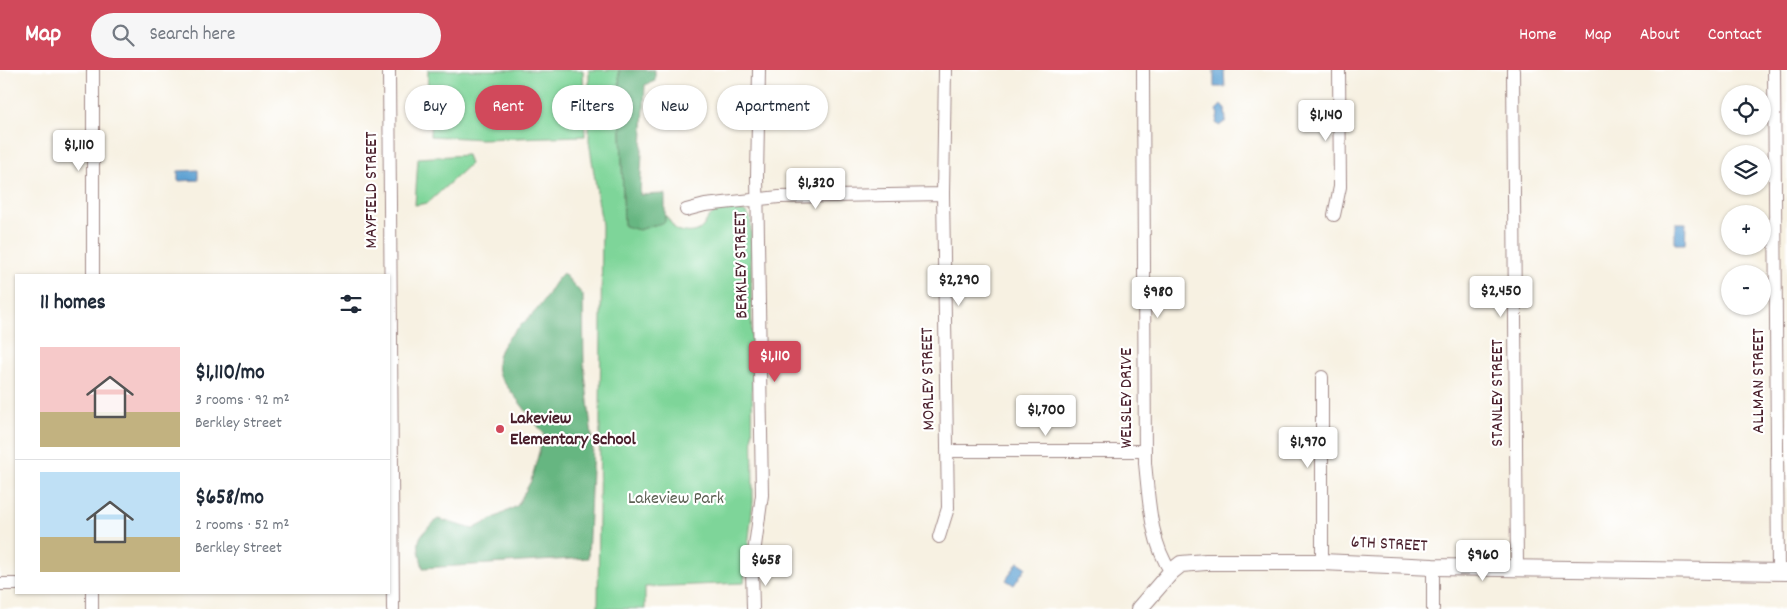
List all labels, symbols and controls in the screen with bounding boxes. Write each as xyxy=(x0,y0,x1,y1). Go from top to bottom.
search box xyxy=(91,13,441,58)
text: Map xyxy=(25,18,61,52)
icon: search xyxy=(109,21,137,49)
text: Search here xyxy=(149,22,235,49)
text: Home xyxy=(1519,23,1556,48)
text: Map xyxy=(1584,23,1612,48)
text: About xyxy=(1640,23,1680,48)
text: Contact xyxy=(1708,23,1762,48)
chip: Buy xyxy=(405,85,465,130)
chip: Rent xyxy=(475,85,542,130)
chip: Filters xyxy=(552,85,633,130)
chip: New xyxy=(643,85,707,130)
chip: Apartment xyxy=(717,85,828,130)
map controls xyxy=(1721,85,1771,315)
button: locate xyxy=(1721,85,1771,135)
pin: $1,140 xyxy=(1285,100,1367,142)
text: $1,140 xyxy=(1309,104,1343,127)
pin: $1,110 xyxy=(38,129,120,172)
street label: MAYFIELD STREET xyxy=(360,132,385,248)
text: $1,110 xyxy=(64,134,94,157)
button: layers xyxy=(1721,145,1771,195)
pin: $1,320 xyxy=(775,168,857,210)
text: $1,320 xyxy=(797,172,835,195)
button: + xyxy=(1721,205,1771,255)
street label: BERKLEY STREET xyxy=(729,211,755,319)
pin: $2,290 xyxy=(918,264,1000,307)
button: − xyxy=(1721,265,1771,315)
text: $2,290 xyxy=(938,269,980,292)
pin: $980 xyxy=(1128,276,1188,319)
pin: $2,450 xyxy=(1460,276,1542,318)
text: $2,450 xyxy=(1481,280,1521,303)
text: $980 xyxy=(1143,281,1173,304)
text: 11 homes xyxy=(40,289,105,319)
icon: filters xyxy=(337,290,365,318)
street label: MORLEY STREET xyxy=(916,327,942,431)
street label: ALLMAN STREET xyxy=(1747,328,1772,434)
street label: STANLEY STREET xyxy=(1486,339,1511,447)
pin: $1,110 xyxy=(734,340,816,383)
text: $1,110 xyxy=(760,345,790,368)
street label: WELSLEY DRIVE xyxy=(1115,348,1140,448)
text: $1,110/mo xyxy=(195,359,265,389)
icon: home xyxy=(80,367,140,427)
text: 3 rooms · 92 m² xyxy=(195,389,289,412)
pin: $1,700 xyxy=(1005,394,1087,437)
text: $1,700 xyxy=(1027,399,1065,422)
place label: Lakeview Elementary School xyxy=(510,407,637,453)
text: Berkley Street xyxy=(195,412,282,435)
marker: Lakeview Elementary School xyxy=(494,423,506,435)
pin: $1,970 xyxy=(1267,426,1349,469)
text: $1,970 xyxy=(1290,431,1326,454)
text: $658/mo xyxy=(195,484,264,514)
park label: Lakeview Park xyxy=(628,487,724,512)
icon: home xyxy=(80,492,140,552)
text: 2 rooms · 52 m² xyxy=(195,514,289,537)
street label: 6TH STREET xyxy=(1350,531,1428,559)
text: Berkley Street xyxy=(195,537,282,560)
pin: $960 xyxy=(1453,540,1513,582)
pin: $658 xyxy=(736,544,796,587)
text: $960 xyxy=(1467,544,1499,567)
text: $658 xyxy=(751,549,781,572)

